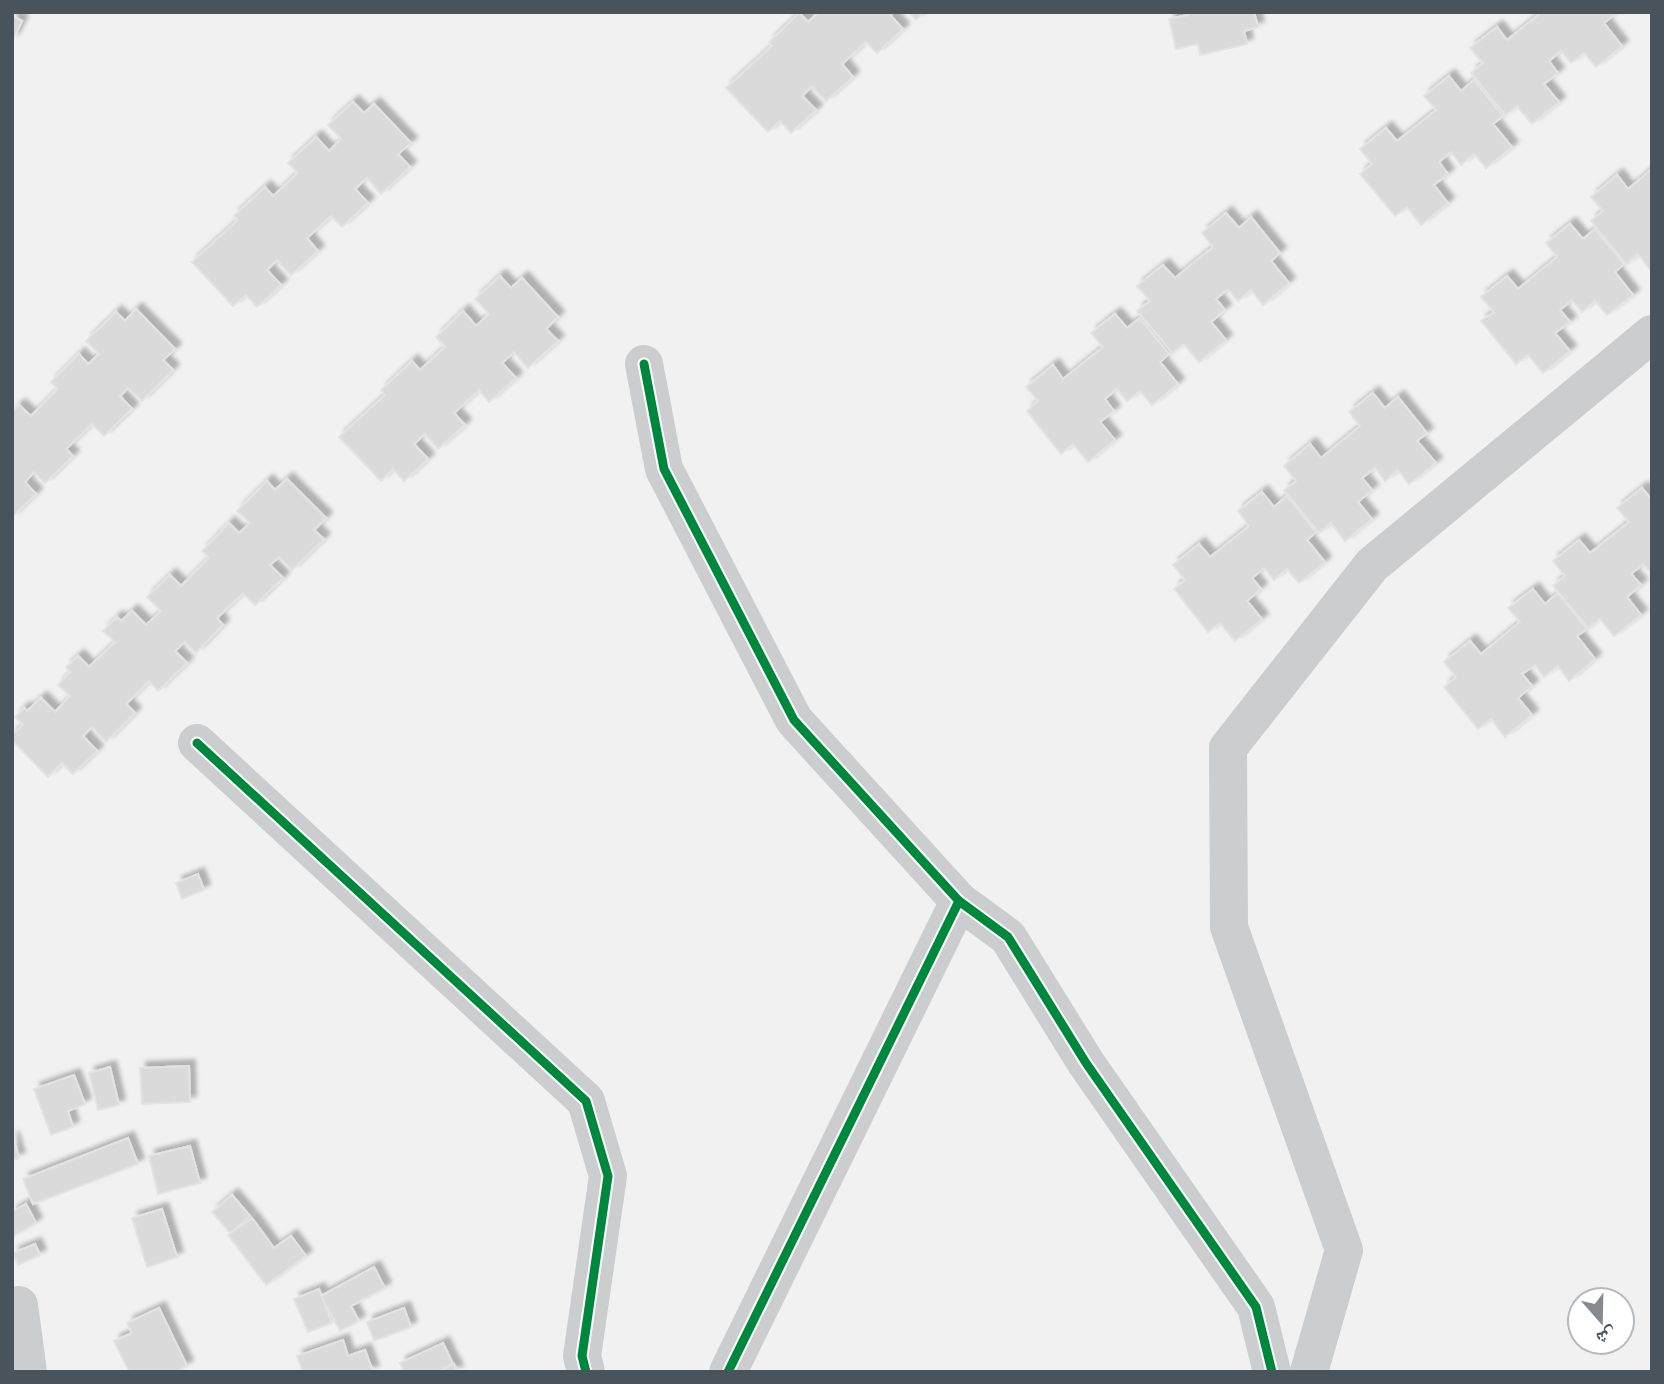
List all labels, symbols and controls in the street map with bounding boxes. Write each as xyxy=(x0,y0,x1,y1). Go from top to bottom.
north arrow xyxy=(1566,1286,1636,1356)
text: ش xyxy=(1593,1322,1620,1351)

